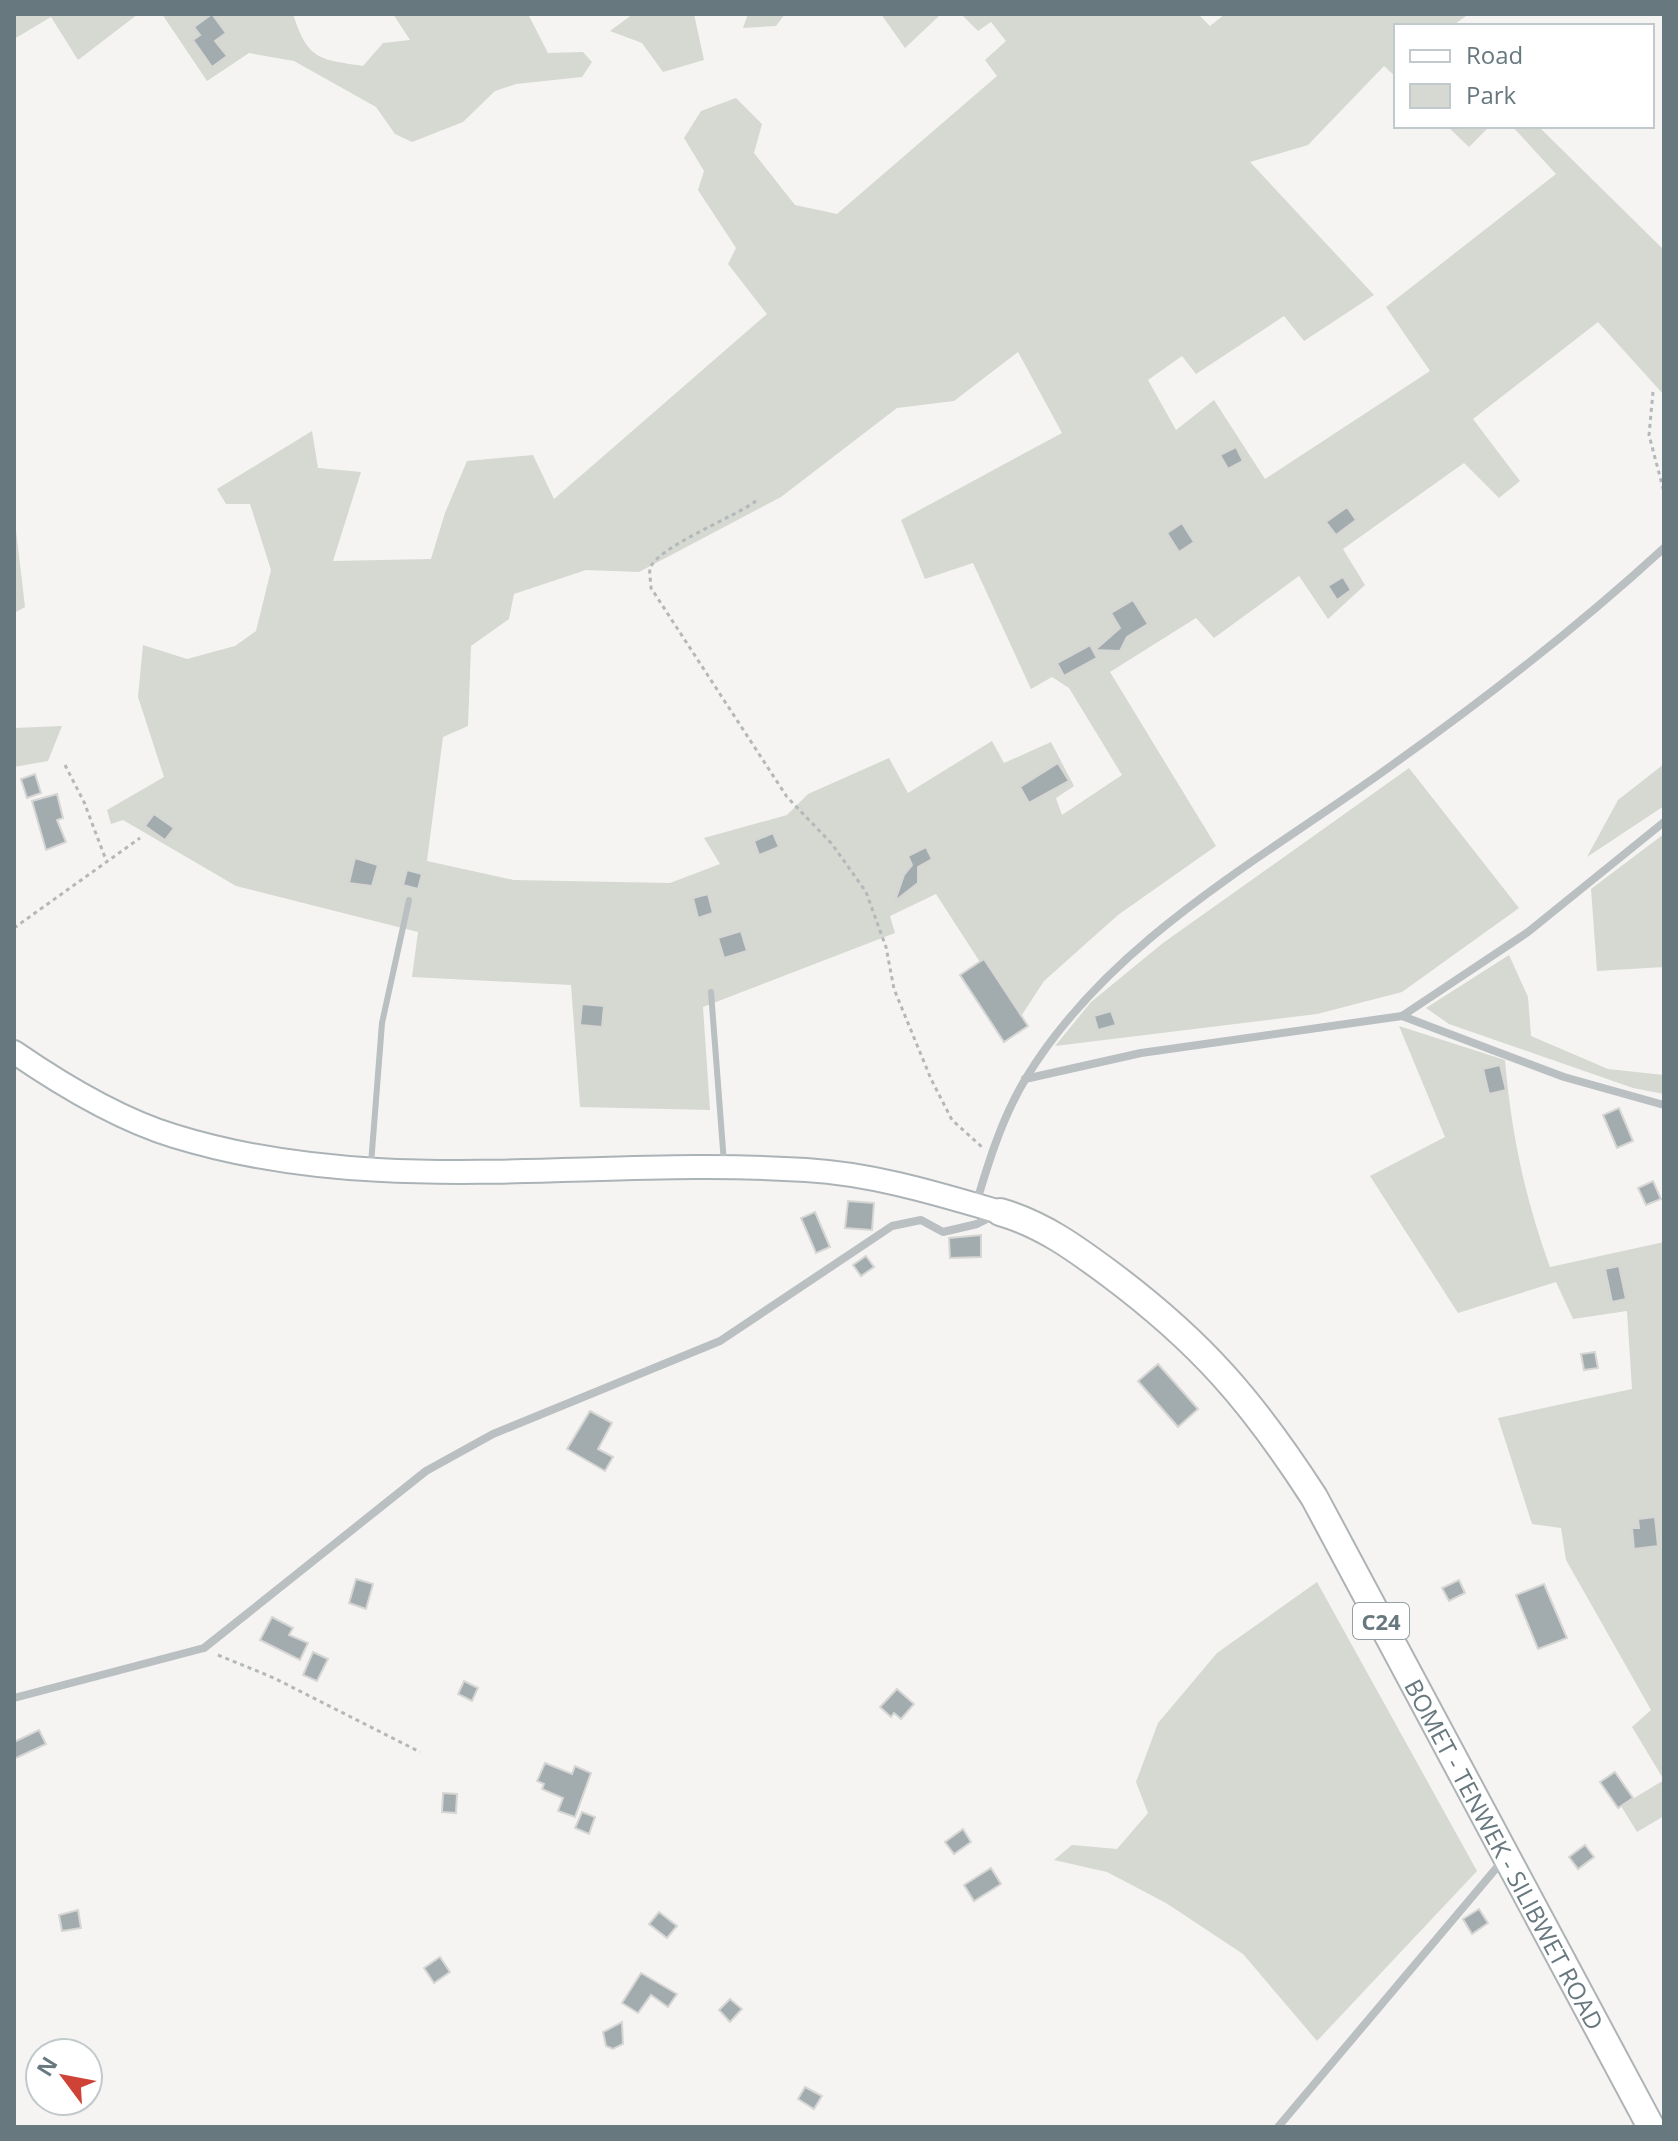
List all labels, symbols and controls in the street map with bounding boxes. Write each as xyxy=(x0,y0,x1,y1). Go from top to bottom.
legend xyxy=(1394,24,1654,128)
text: Road xyxy=(1466,38,1523,71)
text: Park xyxy=(1466,78,1517,111)
road number: C24 xyxy=(1353,1603,1409,1639)
street label: BOMET - TENWEK - SILIBWET ROAD xyxy=(1398,1673,1612,2035)
north arrow xyxy=(24,2037,104,2117)
text: N xyxy=(29,2050,64,2081)

